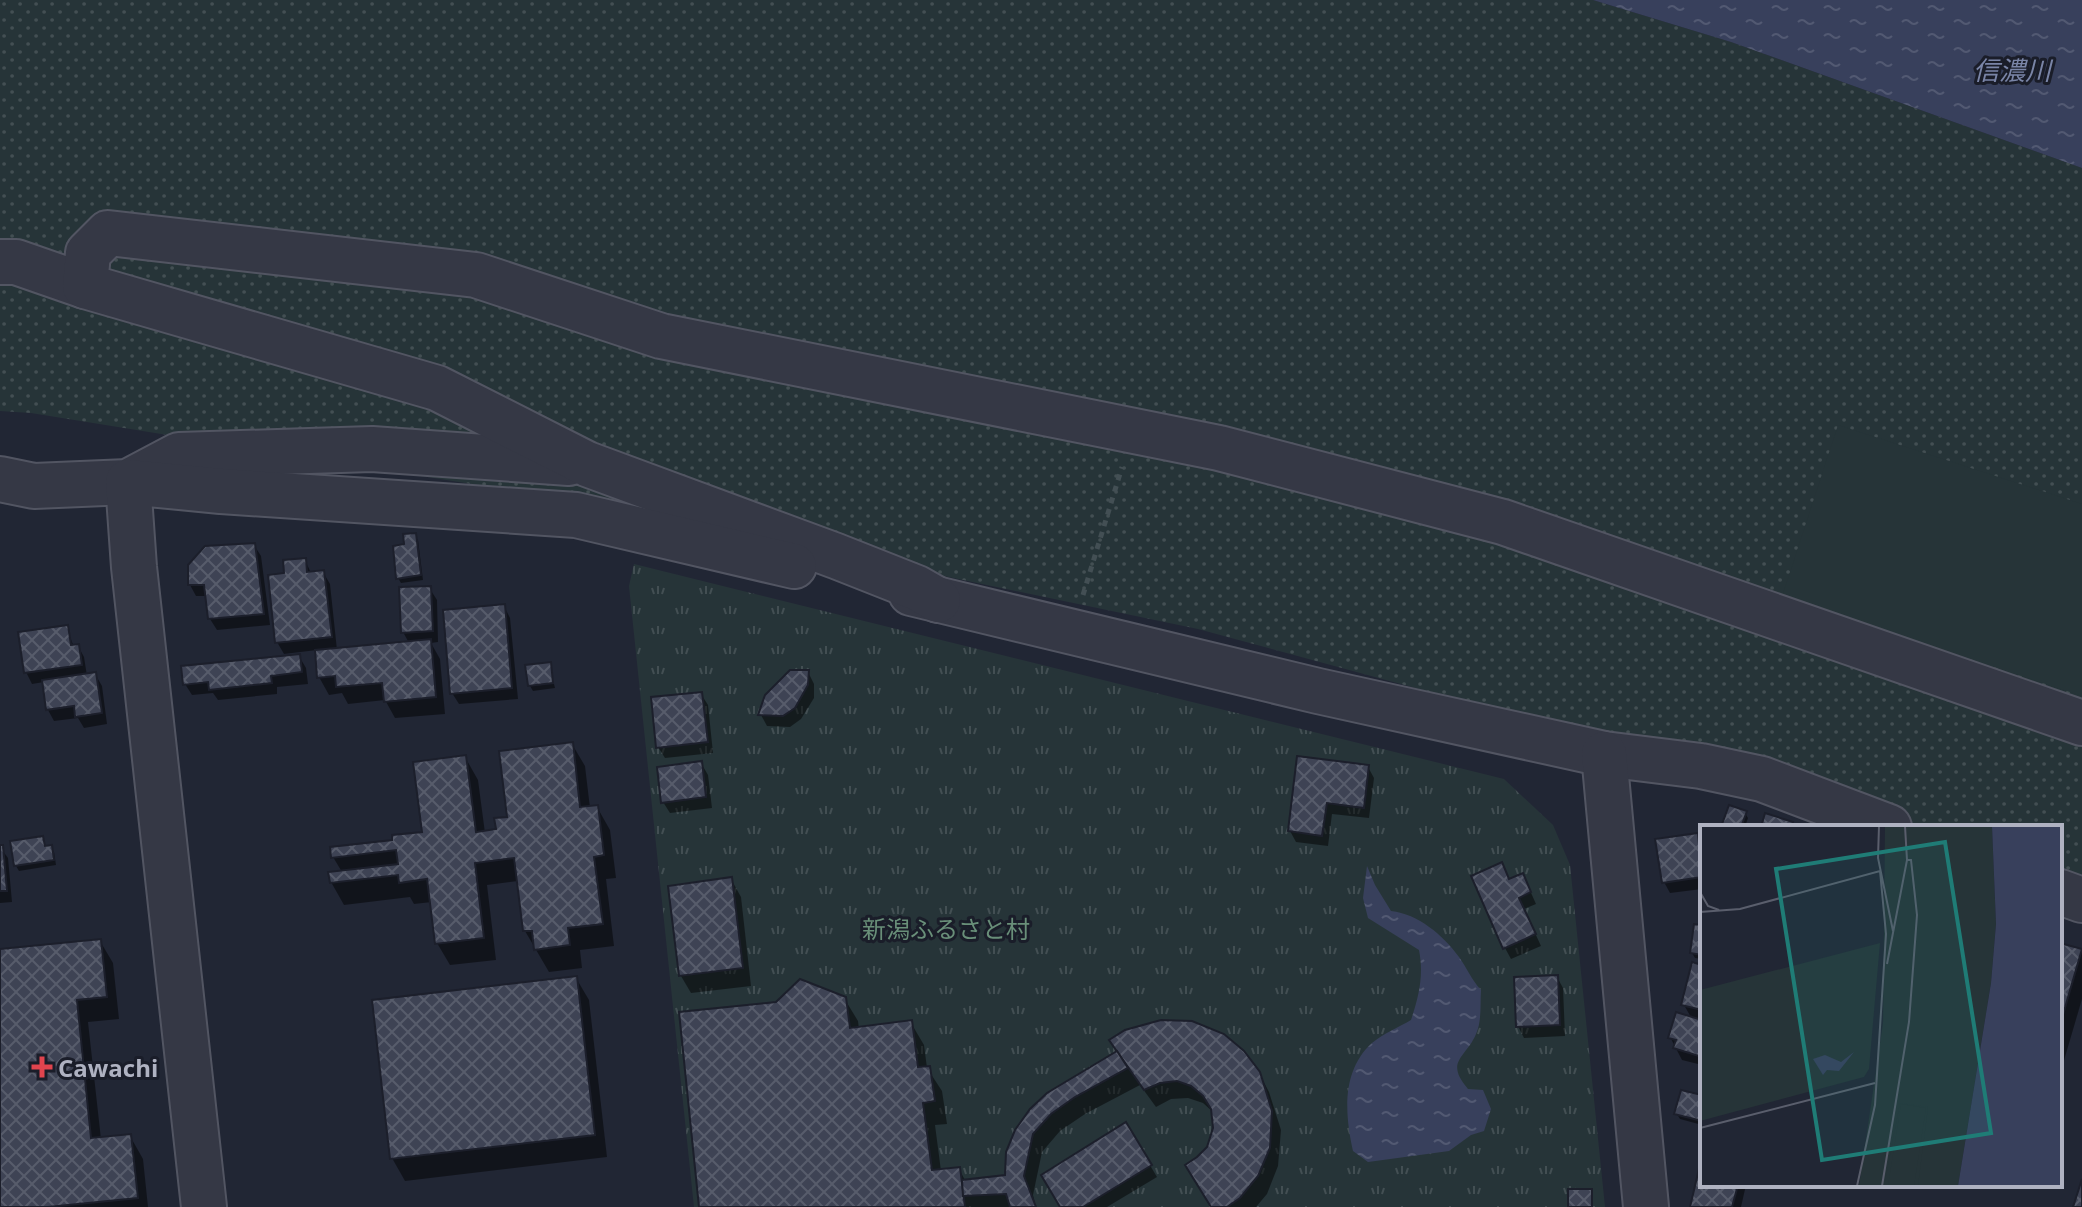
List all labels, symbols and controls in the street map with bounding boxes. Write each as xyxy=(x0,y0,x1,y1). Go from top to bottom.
water label: 信濃川 xyxy=(1973,52,2054,88)
inset map xyxy=(1700,825,2062,1187)
park label: 新潟ふるさと村 xyxy=(862,912,1030,945)
place label: Cawachi xyxy=(58,1051,158,1084)
marker: Cawachi xyxy=(33,1058,51,1076)

